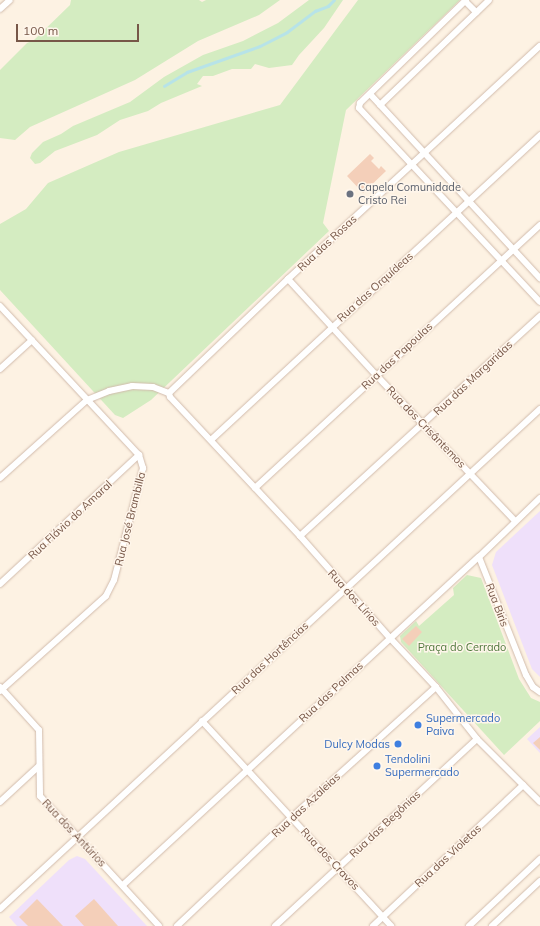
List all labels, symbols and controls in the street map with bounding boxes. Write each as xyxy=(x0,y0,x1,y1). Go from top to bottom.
scale bar xyxy=(18,16,141,42)
text: 100 m xyxy=(23,23,58,38)
place label: Capela Comunidade Cristo Rei xyxy=(358,181,461,207)
marker: Capela Comunidade Cristo Rei xyxy=(345,189,355,199)
street label: Rua das Rosas xyxy=(295,212,359,274)
street label: Rua das Orquídeas xyxy=(334,249,416,325)
street label: Rua das Papoulas xyxy=(359,320,435,392)
street label: Rua das Margaridas xyxy=(431,338,515,418)
street label: Rua dos Crisântemos xyxy=(384,383,468,471)
street label: Rua José Brambilla xyxy=(112,471,148,567)
street label: Rua Flávio do Amaral xyxy=(25,478,115,562)
street label: Rua dos Lírios xyxy=(325,567,383,629)
street label: Rua Biris xyxy=(483,581,511,629)
street label: Rua das Hortências xyxy=(229,619,311,697)
park label: Praça do Cerrado xyxy=(418,640,506,654)
street label: Rua das Palmas xyxy=(296,659,366,725)
place label: Supermercado Paiva xyxy=(426,712,500,738)
marker: Supermercado Paiva xyxy=(413,720,423,730)
place label: Dulcy Modas xyxy=(324,737,390,751)
marker: Dulcy Modas xyxy=(393,739,403,749)
place label: Tendolini Supermercado xyxy=(385,753,459,779)
marker: Tendolini Supermercado xyxy=(372,761,382,771)
street label: Rua das Azaleias xyxy=(269,770,343,840)
street label: Rua das Begônias xyxy=(347,788,423,860)
street label: Rua dos Antúrios xyxy=(39,796,109,870)
street label: Rua das Violetas xyxy=(412,822,484,890)
street label: Rua dos Cravos xyxy=(298,825,362,893)

